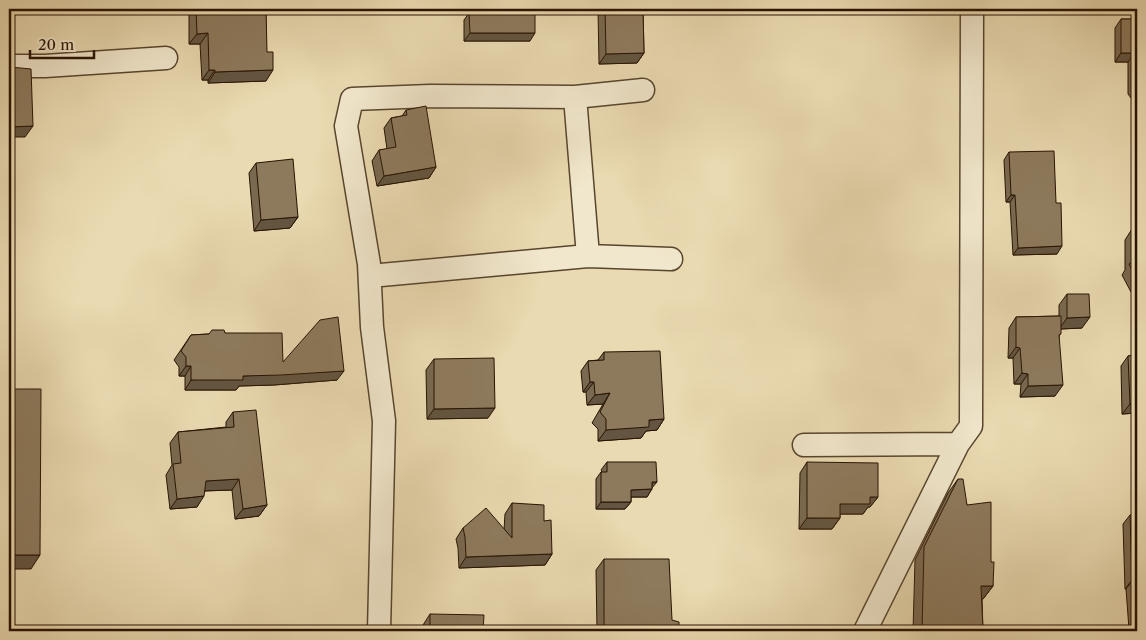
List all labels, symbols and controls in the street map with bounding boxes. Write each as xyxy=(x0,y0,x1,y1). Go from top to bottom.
scale bar xyxy=(30,28,94,60)
text: 20 m xyxy=(38,35,74,54)

